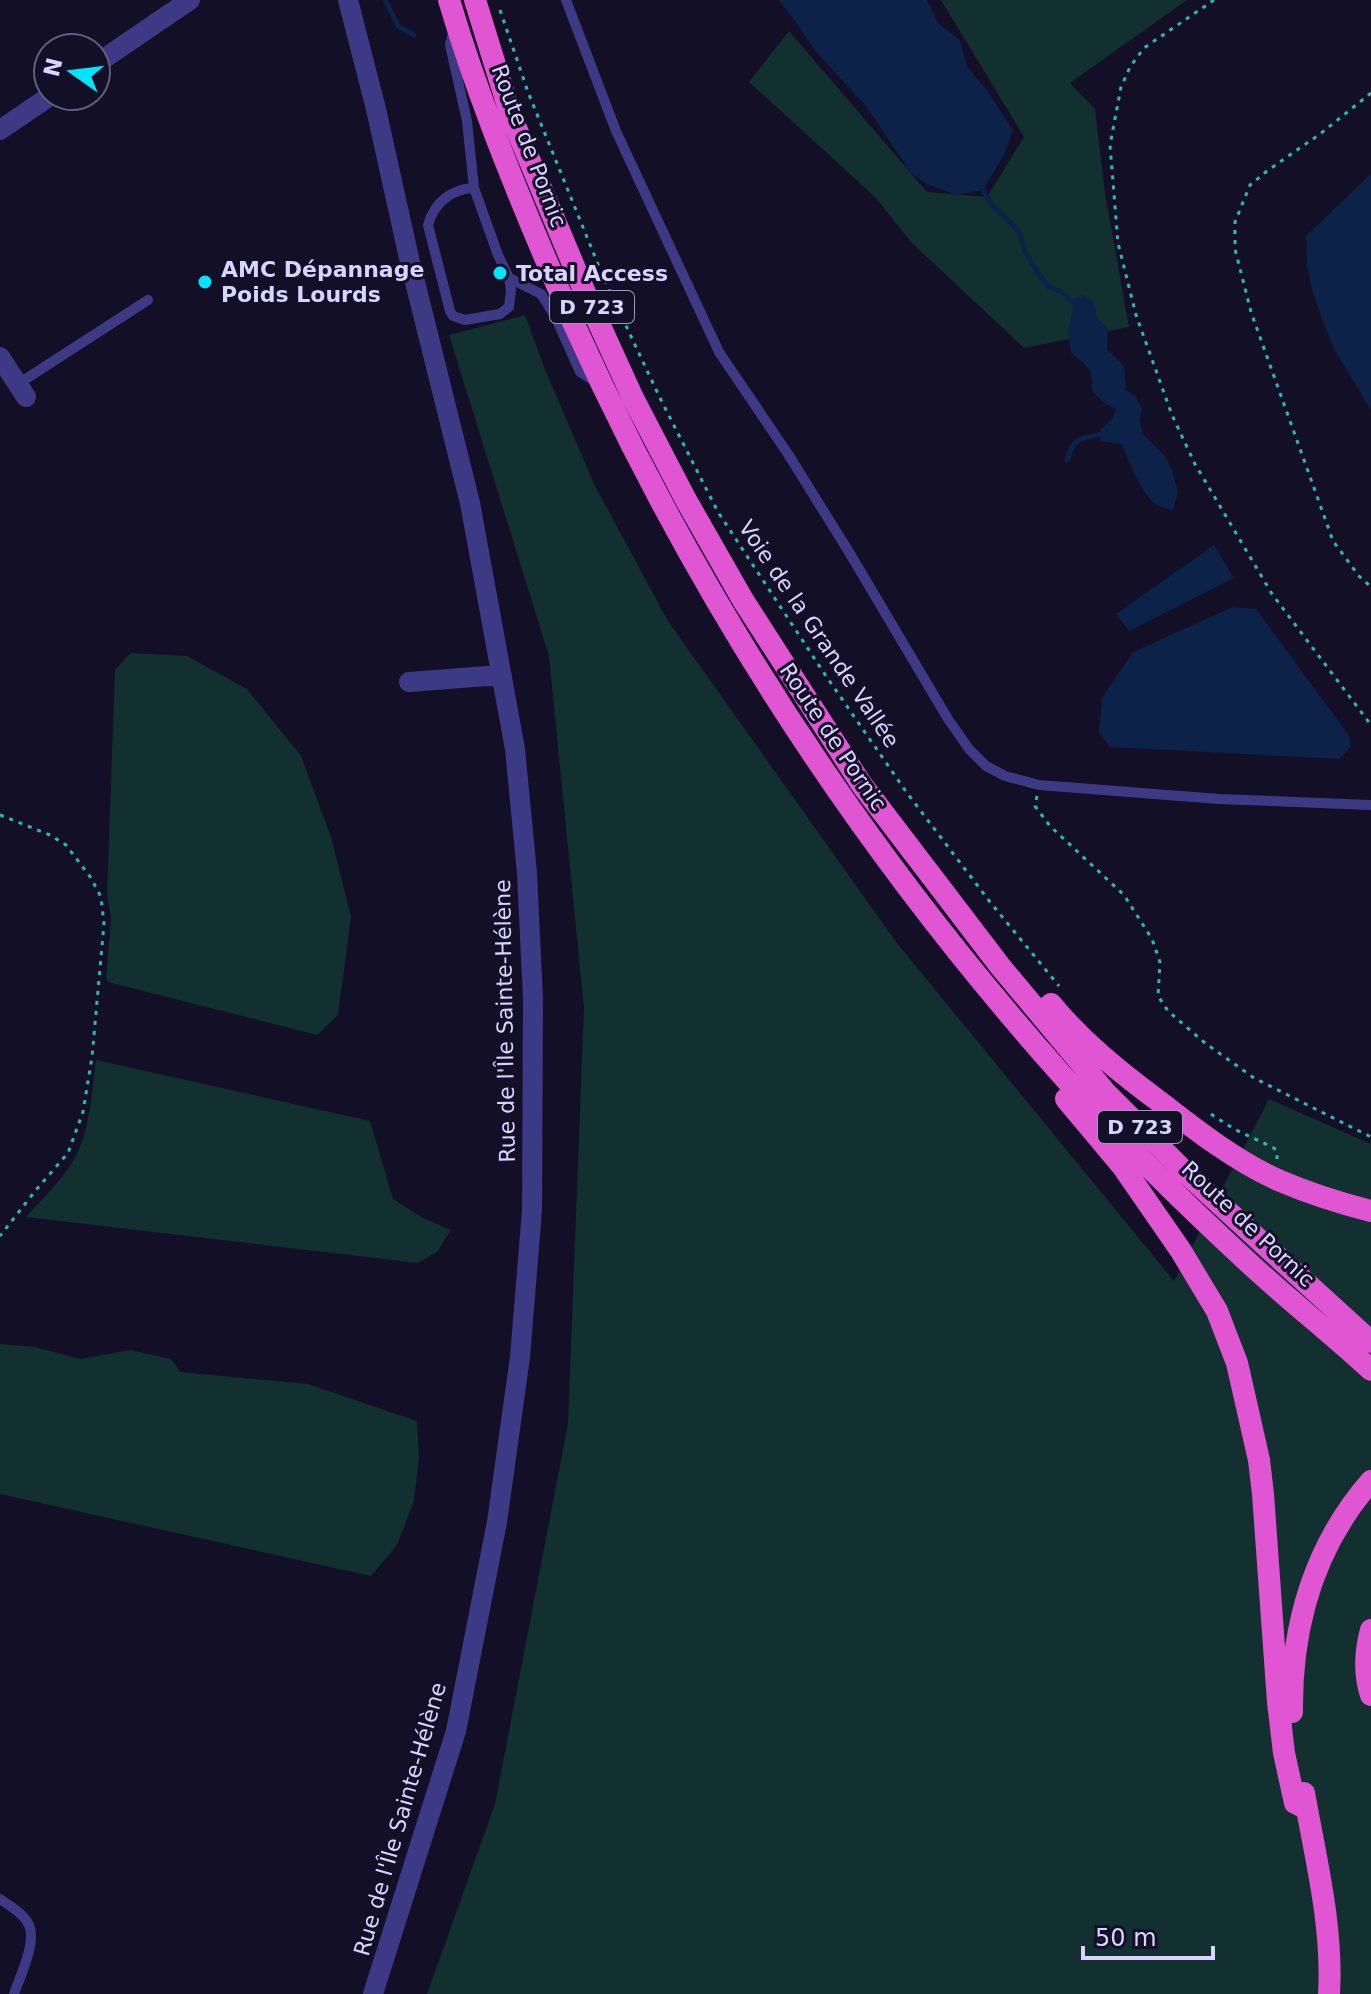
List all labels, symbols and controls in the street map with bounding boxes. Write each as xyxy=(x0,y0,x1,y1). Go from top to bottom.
north arrow xyxy=(32,32,112,112)
text: N xyxy=(39,55,67,79)
street label: Route de Pornic xyxy=(486,61,572,231)
place label: AMC Dépannage Poids Lourds xyxy=(221,257,424,307)
place label: Total Access xyxy=(516,261,668,286)
marker: Total Access xyxy=(491,264,509,282)
marker: AMC Dépannage Poids Lourds xyxy=(196,273,214,291)
road number: D 723 xyxy=(550,291,634,323)
street label: Voie de la Grande Vallée xyxy=(734,516,904,752)
street label: Route de Pornic xyxy=(775,659,891,815)
street label: Rue de l'Île Sainte-Hélène xyxy=(490,879,520,1163)
road number: D 723 xyxy=(1098,1111,1182,1143)
street label: Route de Pornic xyxy=(1177,1156,1319,1292)
street label: Rue de l'Île Sainte-Hélène xyxy=(349,1679,451,1959)
scale bar xyxy=(1083,1910,1213,1960)
text: 50 m xyxy=(1095,1924,1157,1952)

